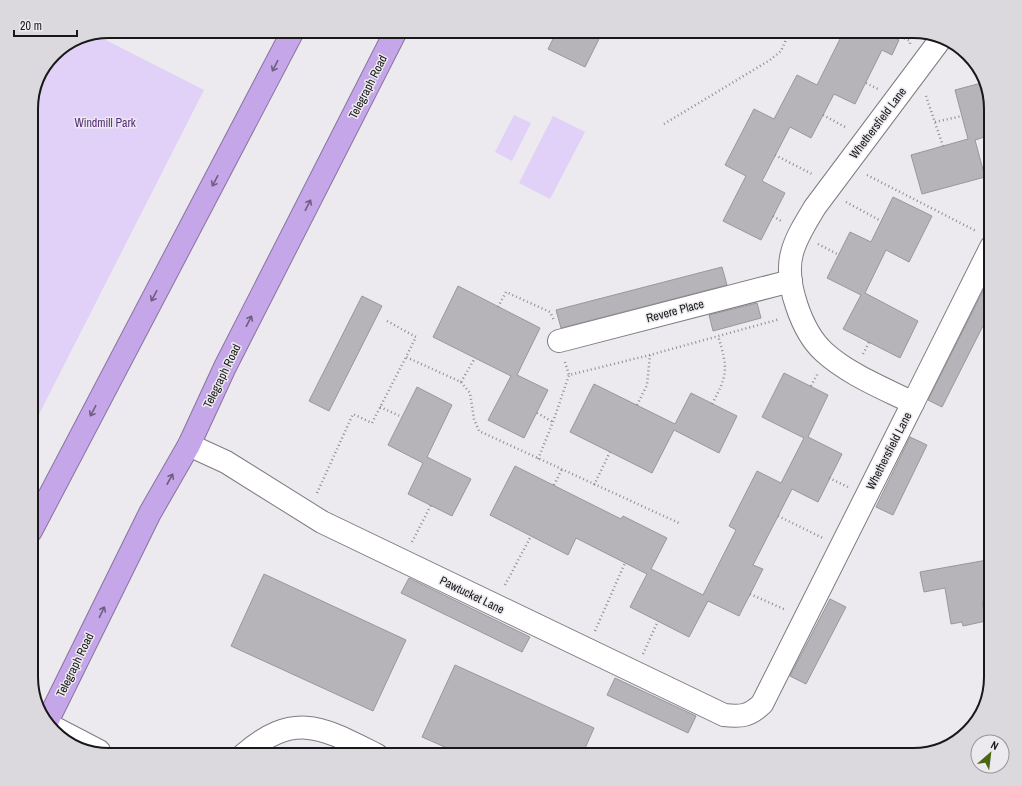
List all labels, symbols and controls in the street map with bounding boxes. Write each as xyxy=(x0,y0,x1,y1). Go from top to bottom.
scale bar xyxy=(14,12,77,38)
text: 20 m xyxy=(20,18,42,34)
street label: Telegraph Road xyxy=(345,52,391,122)
one-way arrow xyxy=(271,60,278,72)
street label: Whethersfield Lane xyxy=(846,84,910,162)
park label: Windmill Park xyxy=(74,115,136,131)
one-way arrow xyxy=(210,175,218,187)
one-way arrow xyxy=(305,200,312,212)
one-way arrow xyxy=(149,290,157,302)
street label: Revere Place xyxy=(644,296,706,326)
one-way arrow xyxy=(245,315,253,327)
street label: Telegraph Road xyxy=(200,341,244,411)
one-way arrow xyxy=(89,405,96,417)
street label: Whethersfield Lane xyxy=(862,409,916,493)
one-way arrow xyxy=(166,473,174,485)
street label: Pawtucket Lane xyxy=(437,572,507,618)
one-way arrow xyxy=(99,606,106,618)
street label: Telegraph Road xyxy=(53,630,97,700)
north arrow xyxy=(970,734,1010,774)
text: N xyxy=(989,737,1001,753)

